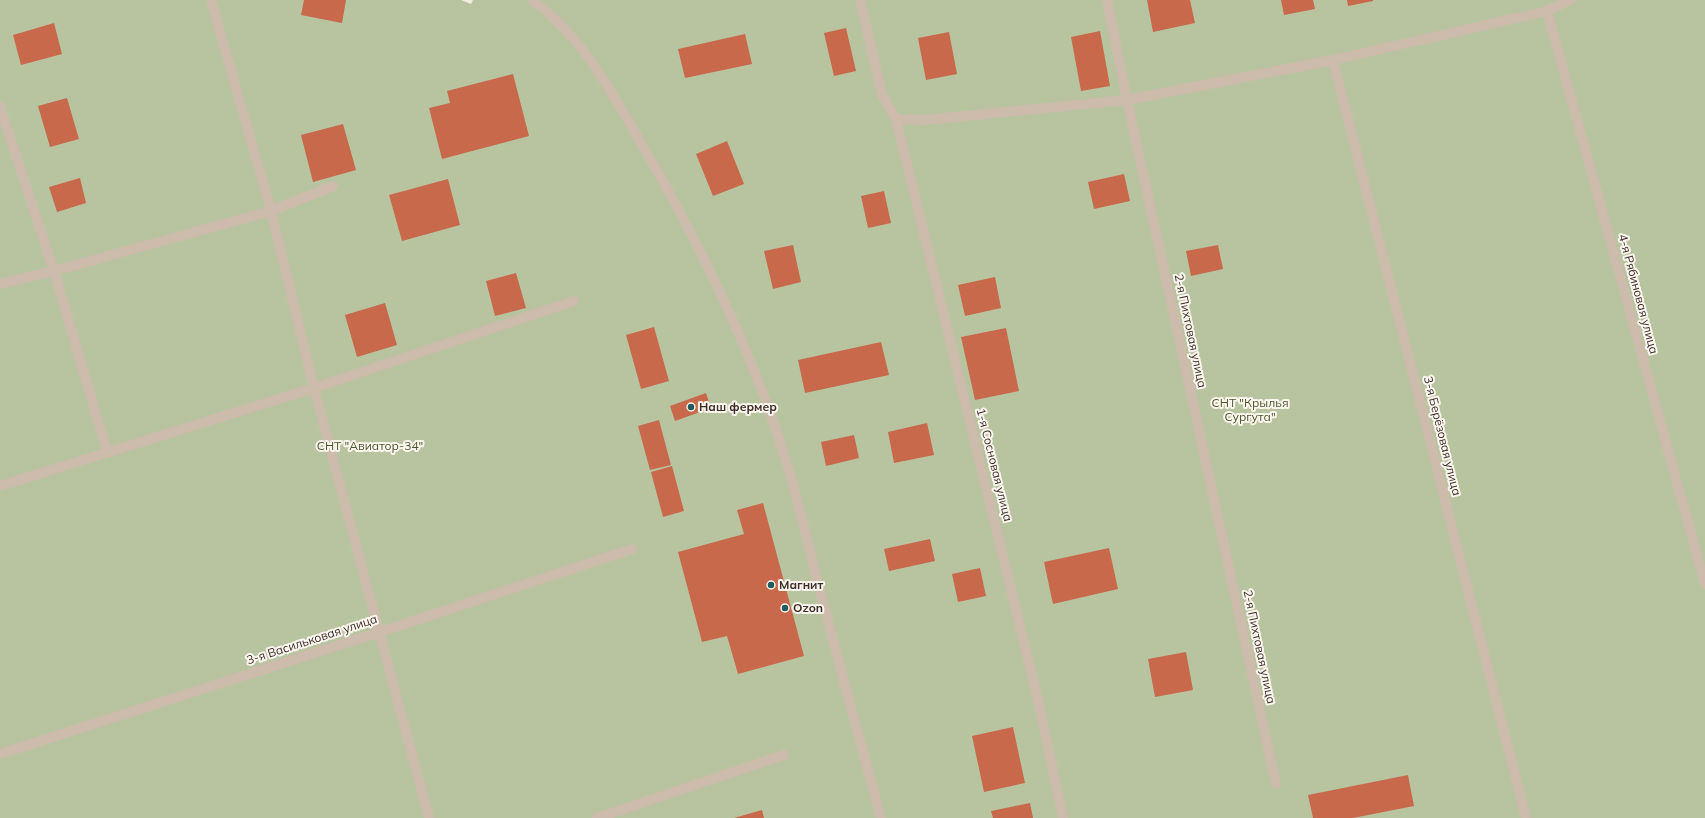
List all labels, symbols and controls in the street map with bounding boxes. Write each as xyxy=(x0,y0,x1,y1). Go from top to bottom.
street label: 4-я Рябиновая улица xyxy=(1615,233,1661,355)
street label: 2-я Пихтовая улица xyxy=(1171,273,1209,389)
street label: 3-я Берёзовая улица xyxy=(1420,375,1464,497)
park label: CНТ "Крылья Сургута" xyxy=(1212,396,1288,424)
place label: Наш фермер xyxy=(699,400,777,414)
marker: Наш фермер xyxy=(686,402,696,412)
street label: 1-я Сосновая улица xyxy=(973,407,1015,523)
park label: СНТ "Авиатор-34" xyxy=(317,439,423,453)
place label: Магнит xyxy=(779,578,823,592)
marker: Магнит xyxy=(766,580,776,590)
street label: 2-я Пихтовая улица xyxy=(1240,589,1278,705)
place label: Ozon xyxy=(793,601,823,615)
marker: Ozon xyxy=(780,603,790,613)
street label: 3-я Васильковая улица xyxy=(245,612,379,668)

